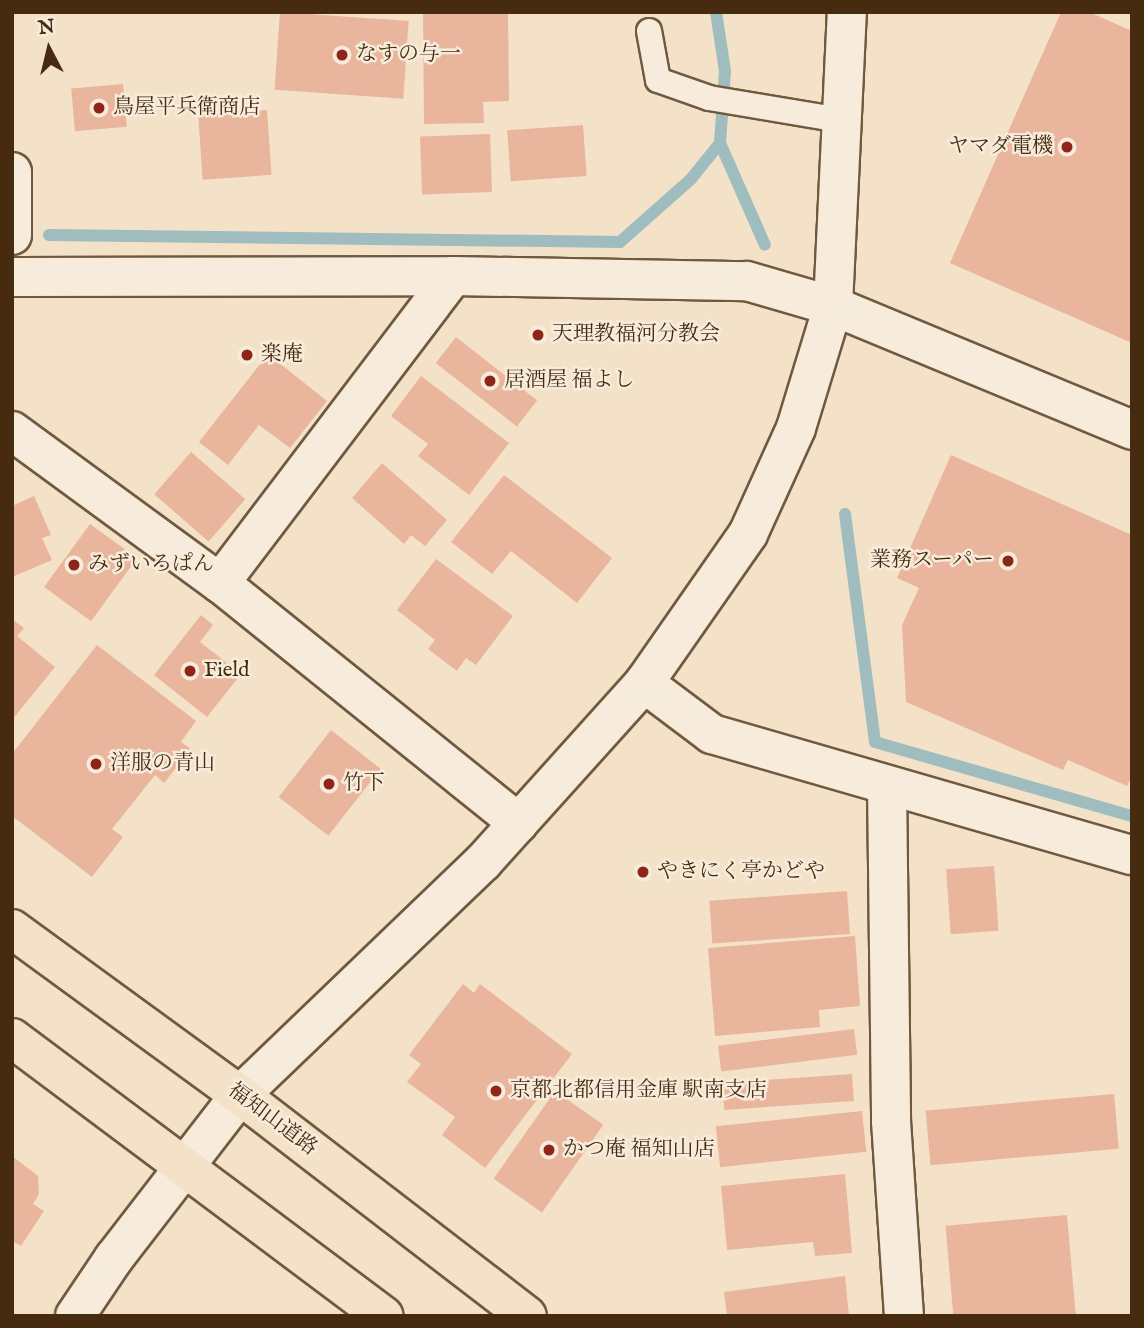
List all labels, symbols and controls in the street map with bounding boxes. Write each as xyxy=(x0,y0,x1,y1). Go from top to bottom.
north arrow xyxy=(14,14,84,84)
text: N xyxy=(37,15,56,41)
place label: なすの与一 xyxy=(356,42,461,68)
marker: なすの与一 xyxy=(334,47,350,63)
place label: 鳥屋平兵衛商店 xyxy=(113,95,260,121)
marker: 鳥屋平兵衛商店 xyxy=(91,100,107,116)
place label: ヤマダ電機 xyxy=(948,134,1053,160)
marker: ヤマダ電機 xyxy=(1059,139,1075,155)
place label: 天理教福河分教会 xyxy=(552,322,720,348)
marker: 天理教福河分教会 xyxy=(530,327,546,343)
place label: 楽庵 xyxy=(261,342,303,368)
marker: 楽庵 xyxy=(239,347,255,363)
place label: 居酒屋 福よし xyxy=(504,368,635,394)
marker: 居酒屋 福よし xyxy=(482,373,498,389)
place label: 業務スーパー xyxy=(869,548,994,574)
place label: みずいろぱん xyxy=(88,552,214,578)
marker: 業務スーパー xyxy=(1000,553,1016,569)
marker: みずいろぱん xyxy=(66,557,82,573)
place label: Field xyxy=(204,658,249,684)
marker: Field xyxy=(182,663,198,679)
place label: 洋服の青山 xyxy=(110,751,215,777)
marker: 洋服の青山 xyxy=(88,756,104,772)
place label: 竹下 xyxy=(343,771,385,797)
marker: 竹下 xyxy=(321,776,337,792)
place label: やきにく亭かどや xyxy=(657,859,825,885)
marker: やきにく亭かどや xyxy=(635,864,651,880)
street label: 福知山道路 xyxy=(222,1078,322,1162)
place label: 京都北都信用金庫 駅南支店 xyxy=(510,1078,767,1104)
marker: 京都北都信用金庫 駅南支店 xyxy=(488,1083,504,1099)
place label: かつ庵 福知山店 xyxy=(563,1137,715,1163)
marker: かつ庵 福知山店 xyxy=(541,1142,557,1158)

